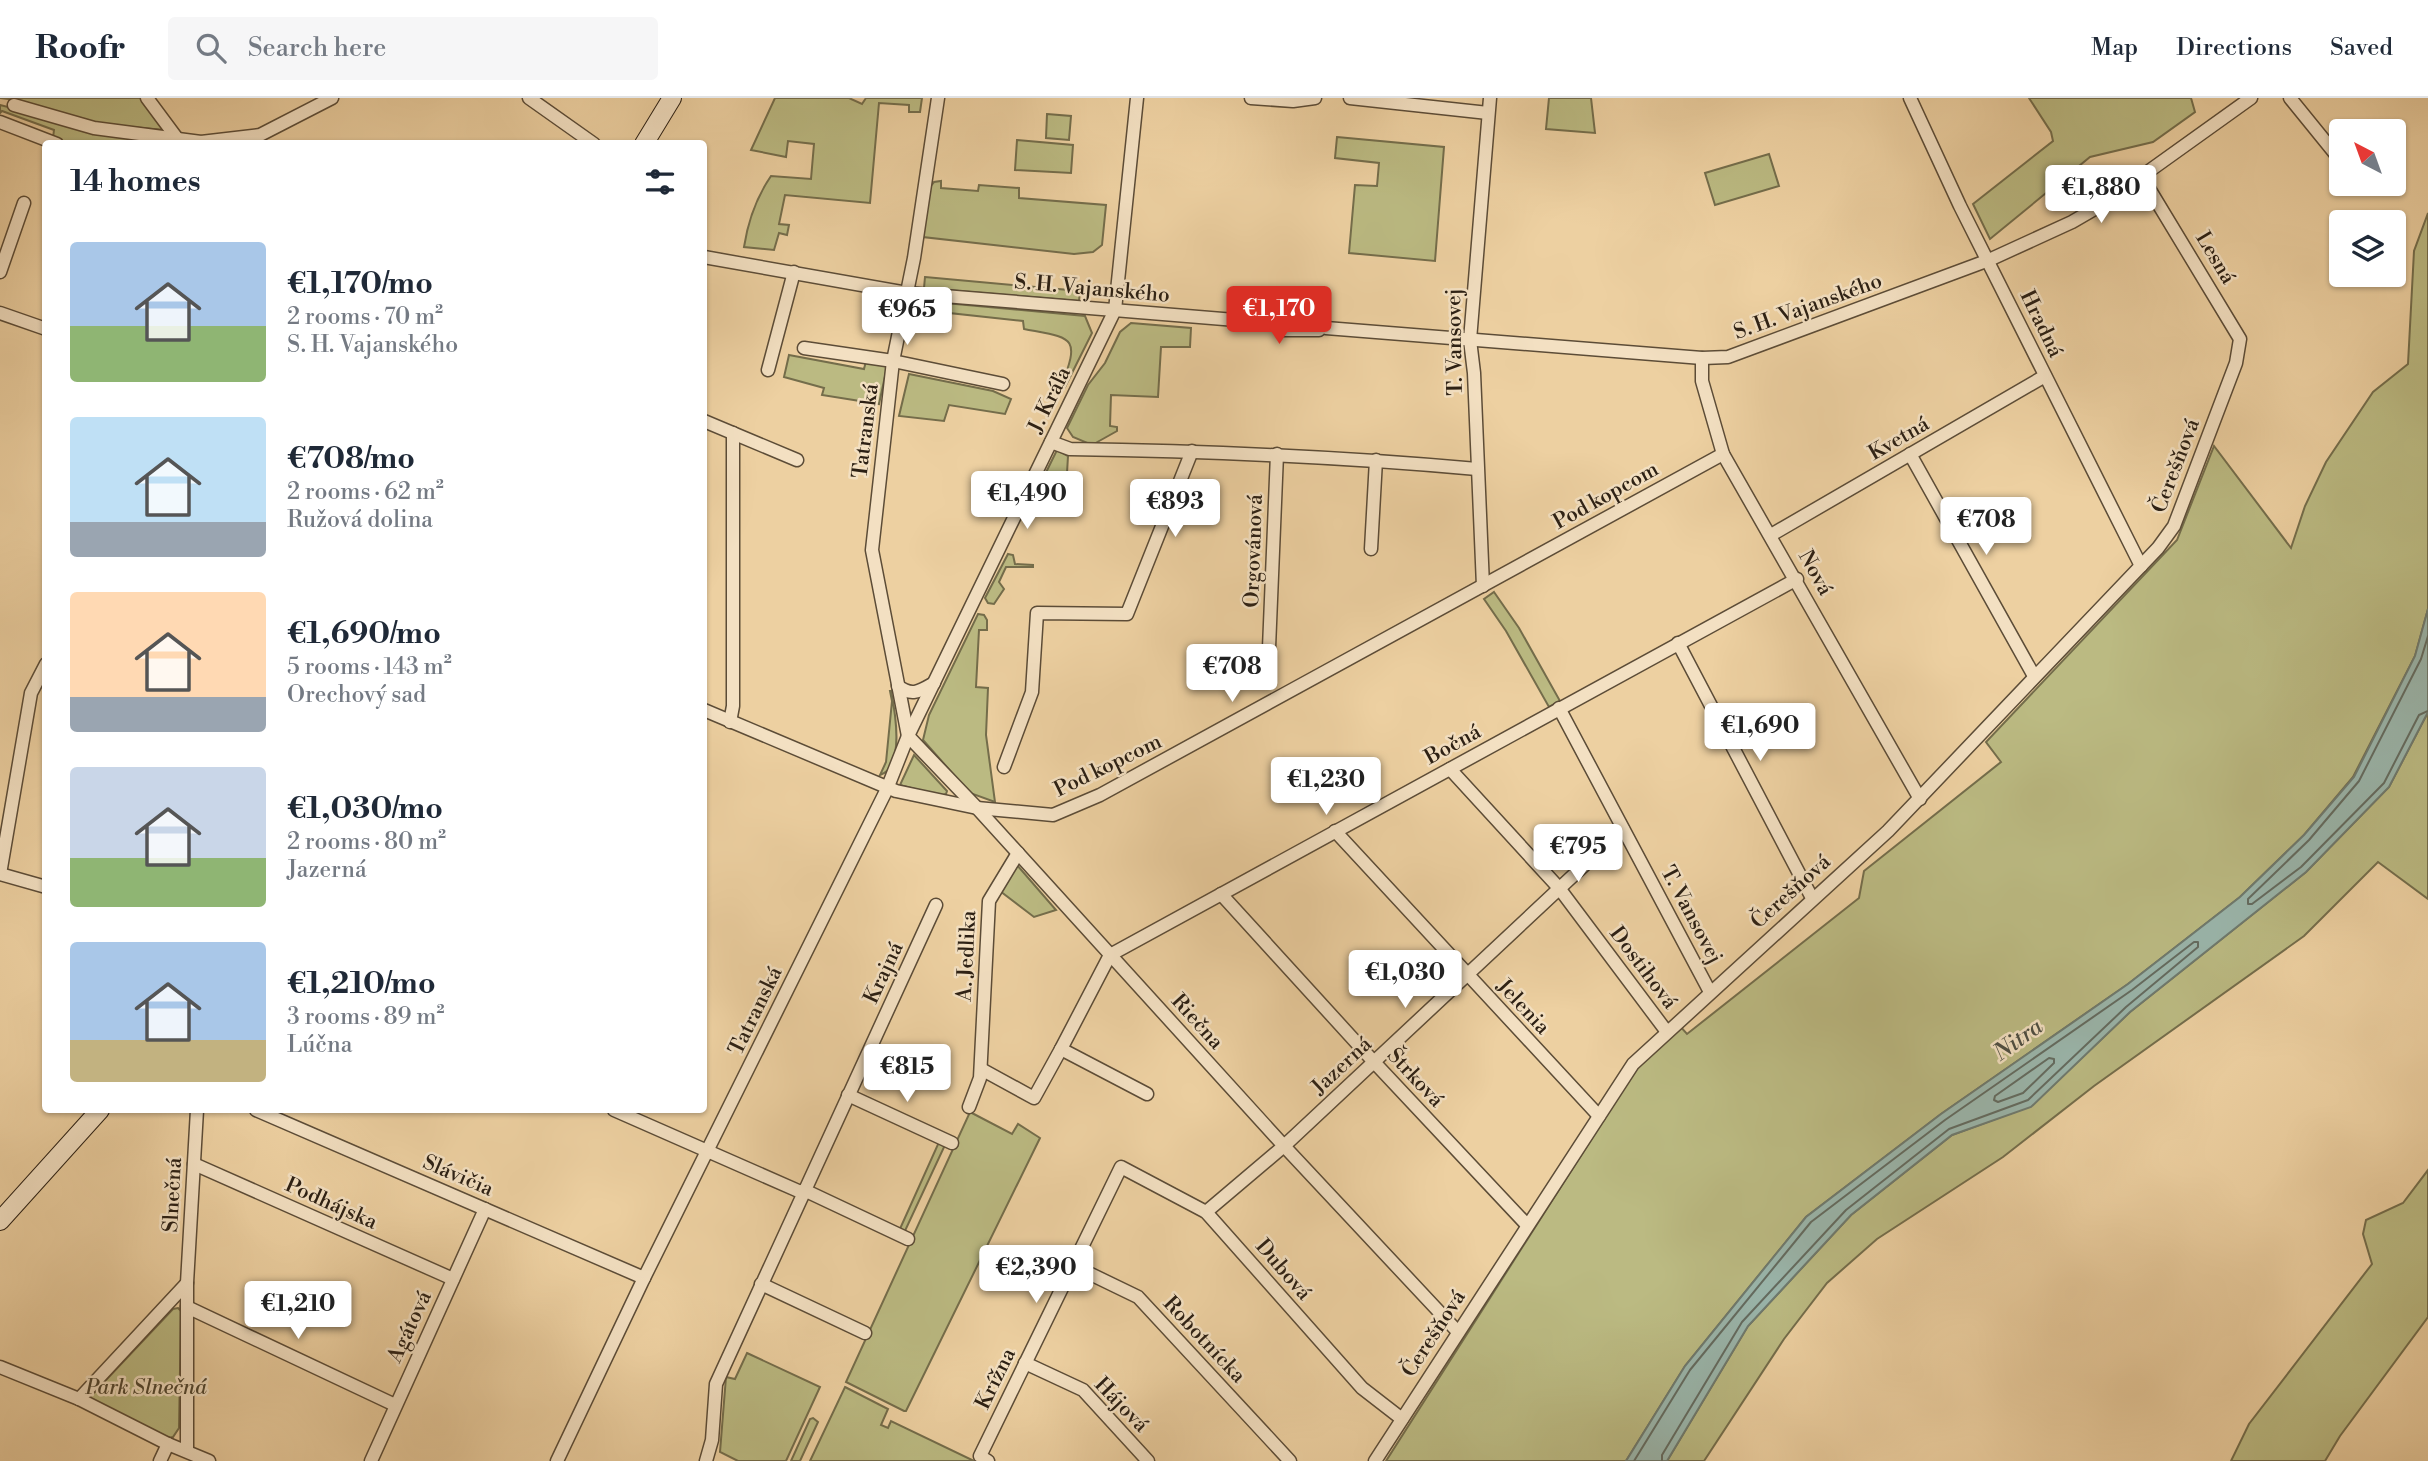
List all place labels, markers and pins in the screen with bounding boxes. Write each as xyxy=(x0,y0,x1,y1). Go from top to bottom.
pin: €1,880 xyxy=(2044,166,2158,225)
pin: €1,170 xyxy=(1222,286,1336,346)
pin: €965 xyxy=(866,288,948,347)
pin: €1,490 xyxy=(970,472,1084,531)
pin: €893 xyxy=(1134,480,1216,539)
pin: €708 xyxy=(1945,498,2027,557)
pin: €708 xyxy=(1191,644,1273,704)
pin: €1,690 xyxy=(1703,704,1817,763)
pin: €1,230 xyxy=(1269,758,1383,817)
pin: €795 xyxy=(1537,824,1619,884)
pin: €1,030 xyxy=(1348,950,1462,1010)
pin: €815 xyxy=(866,1044,948,1104)
pin: €2,390 xyxy=(979,1246,1093,1305)
pin: €1,210 xyxy=(241,1282,355,1341)

